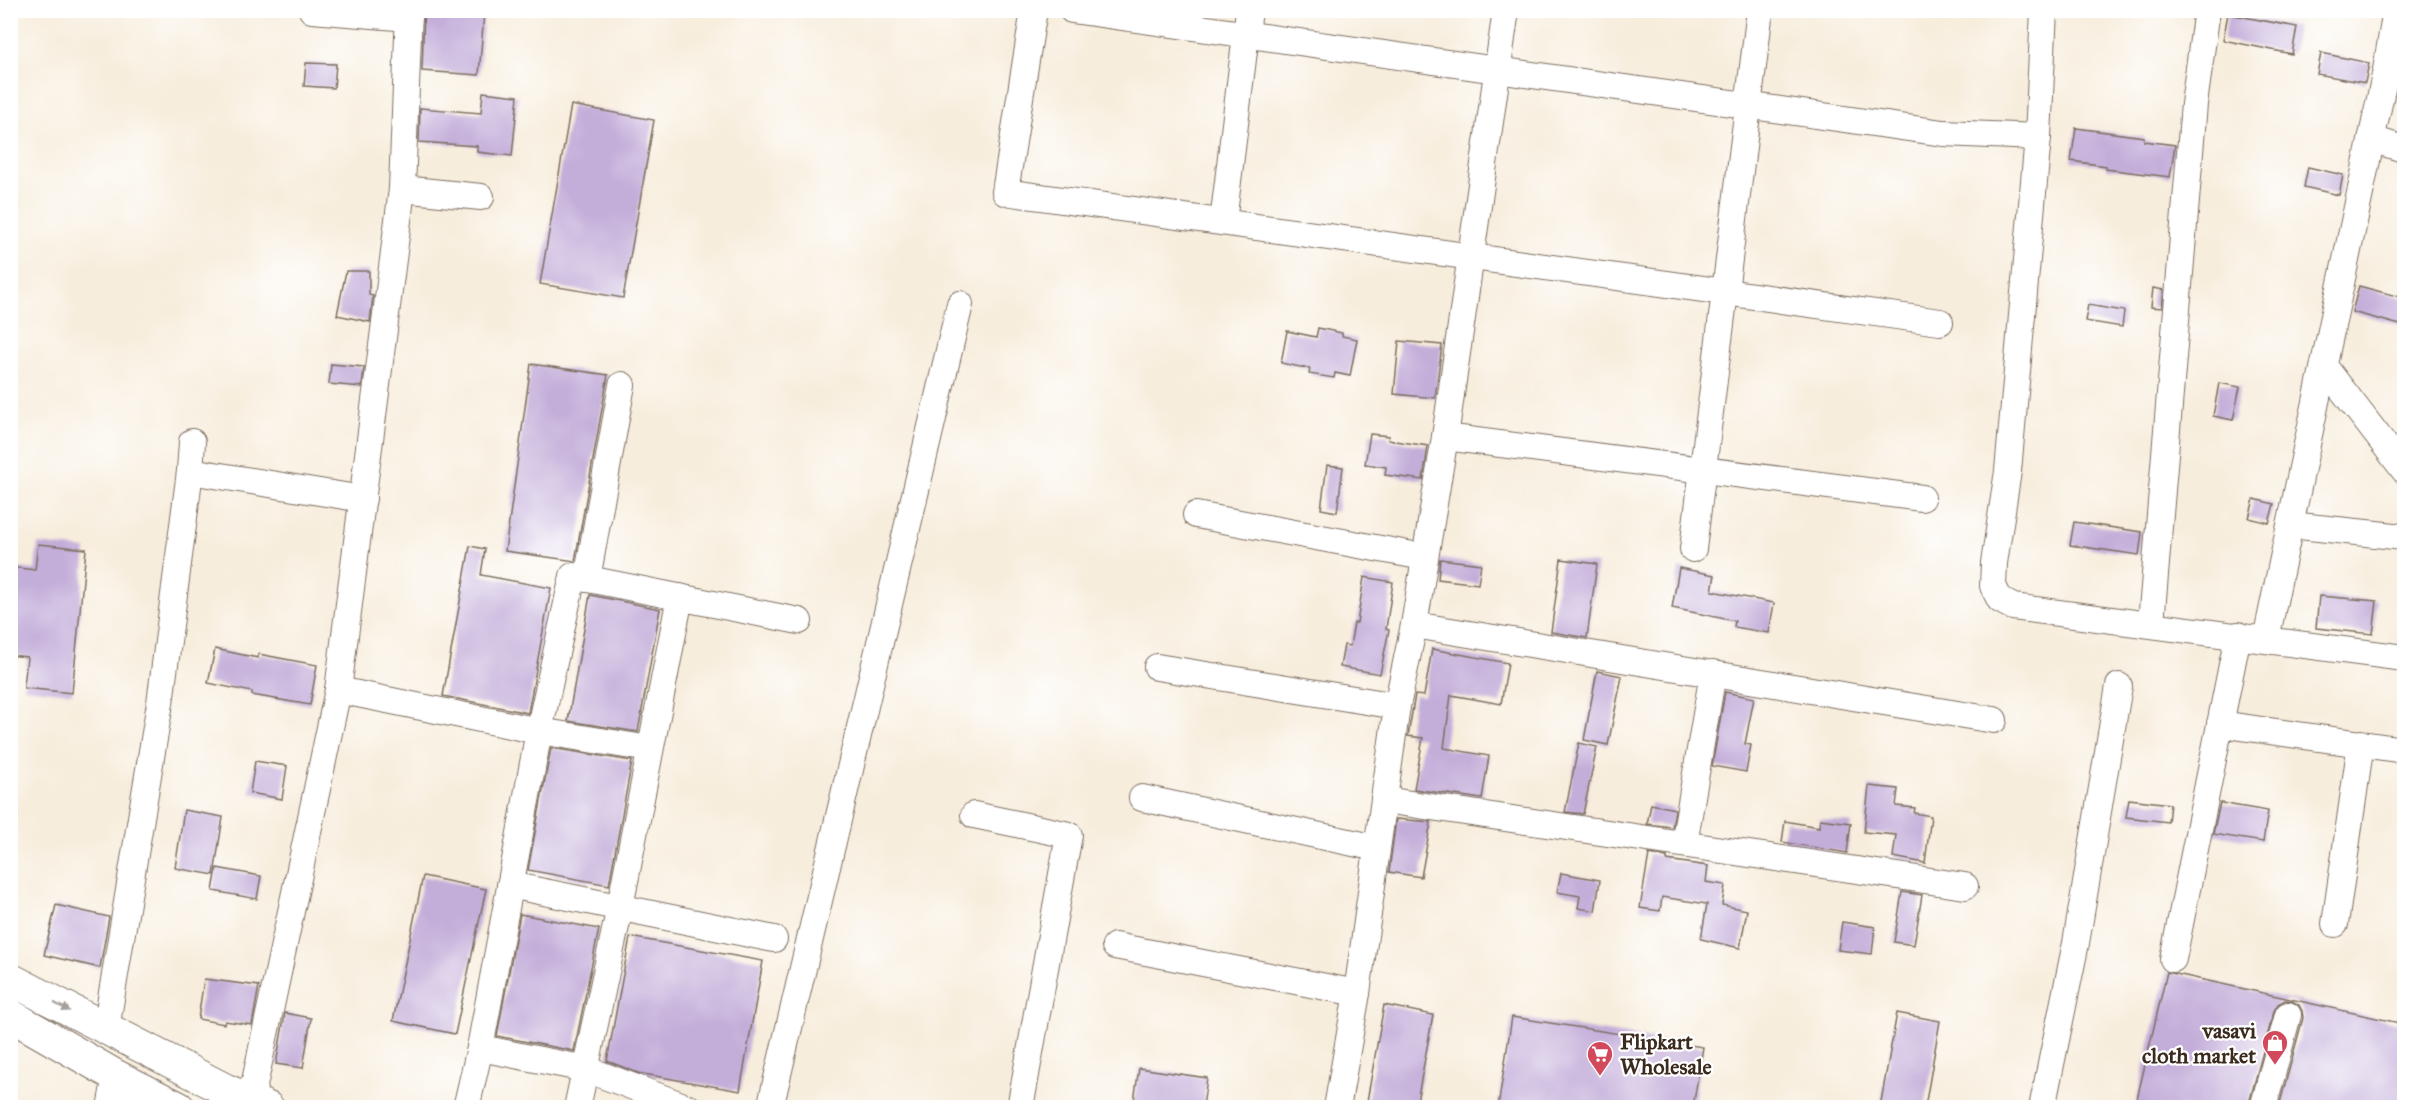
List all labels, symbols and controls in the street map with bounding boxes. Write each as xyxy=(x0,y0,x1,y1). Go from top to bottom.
one-way arrow xyxy=(54,1002,71,1012)
place label: vasavi cloth market xyxy=(2142,1017,2257,1069)
place label: Flipkart Wholesale xyxy=(1620,1028,1712,1080)
shop icon: vasavi cloth market xyxy=(2260,1028,2290,1066)
supermarket icon: Flipkart Wholesale xyxy=(1585,1039,1615,1077)

